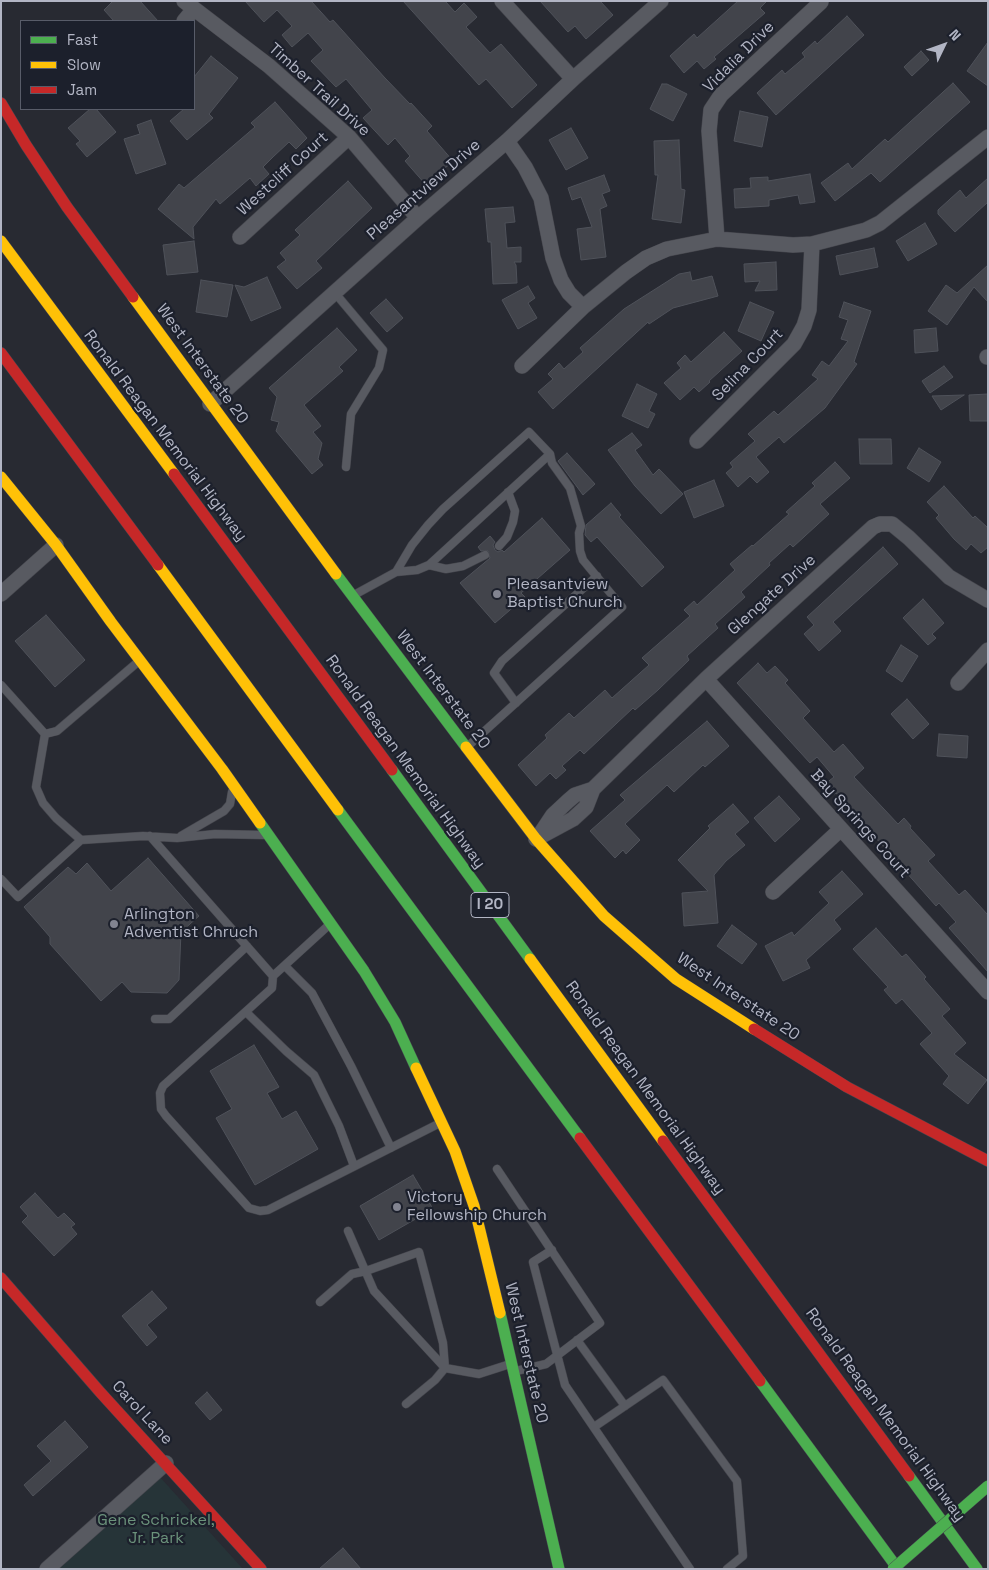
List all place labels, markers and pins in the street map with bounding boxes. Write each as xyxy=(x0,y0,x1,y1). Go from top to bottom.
place label: Pleasantview Baptist Church xyxy=(507,575,623,613)
marker: Pleasantview Baptist Church xyxy=(491,588,503,600)
place label: Arlington Adventist Chruch xyxy=(124,905,258,943)
marker: Arlington Adventist Chruch xyxy=(108,918,120,930)
place label: Victory Fellowship Church xyxy=(407,1188,547,1226)
marker: Victory Fellowship Church xyxy=(391,1201,403,1213)

